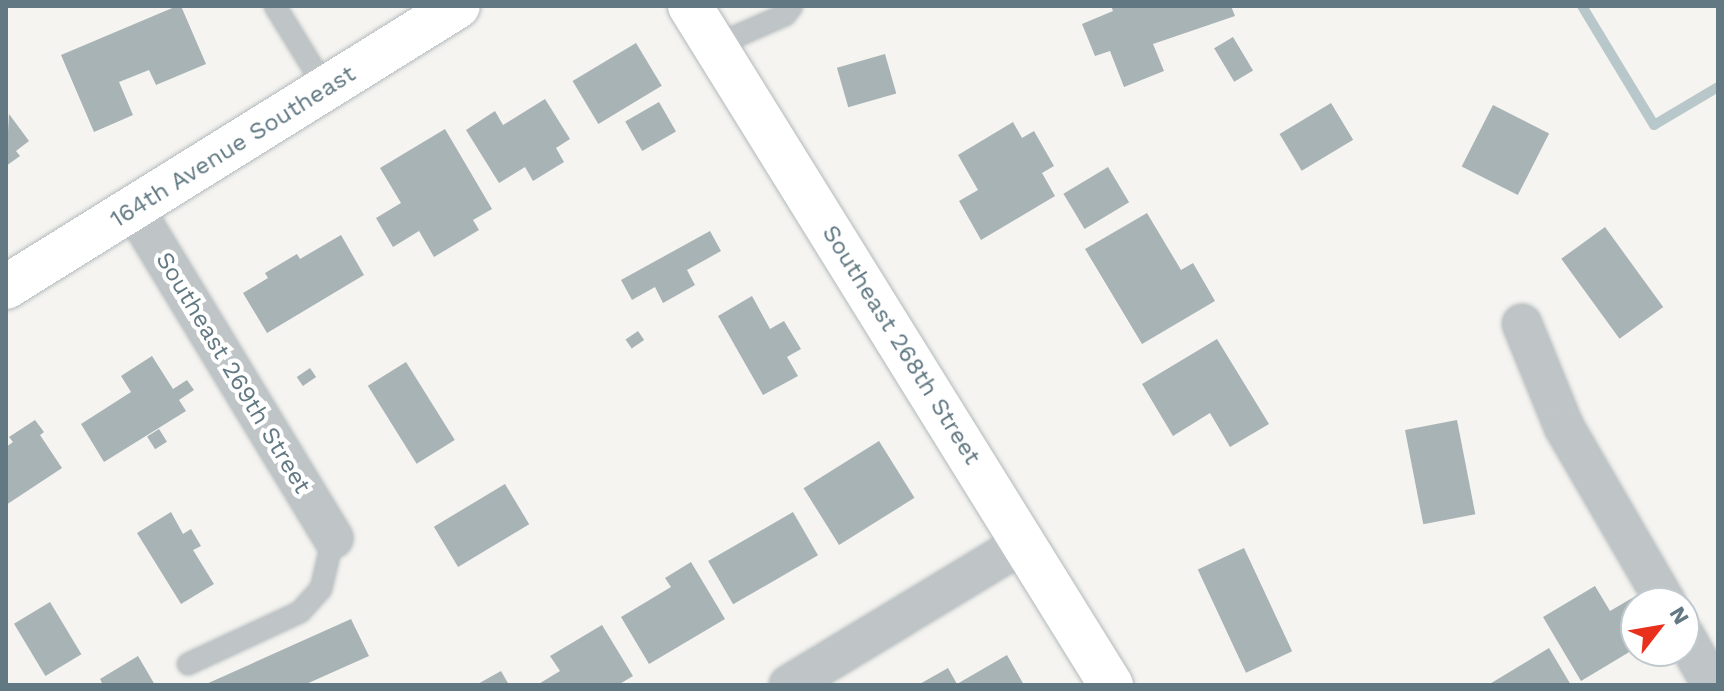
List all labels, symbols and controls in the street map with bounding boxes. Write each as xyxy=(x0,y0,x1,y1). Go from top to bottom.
street label: 164th Avenue Southeast xyxy=(105,59,361,235)
street label: Southeast 268th Street xyxy=(816,220,986,470)
street label: Southeast 269th Street xyxy=(149,247,317,499)
north arrow xyxy=(1620,587,1700,667)
text: N xyxy=(1664,602,1694,629)

